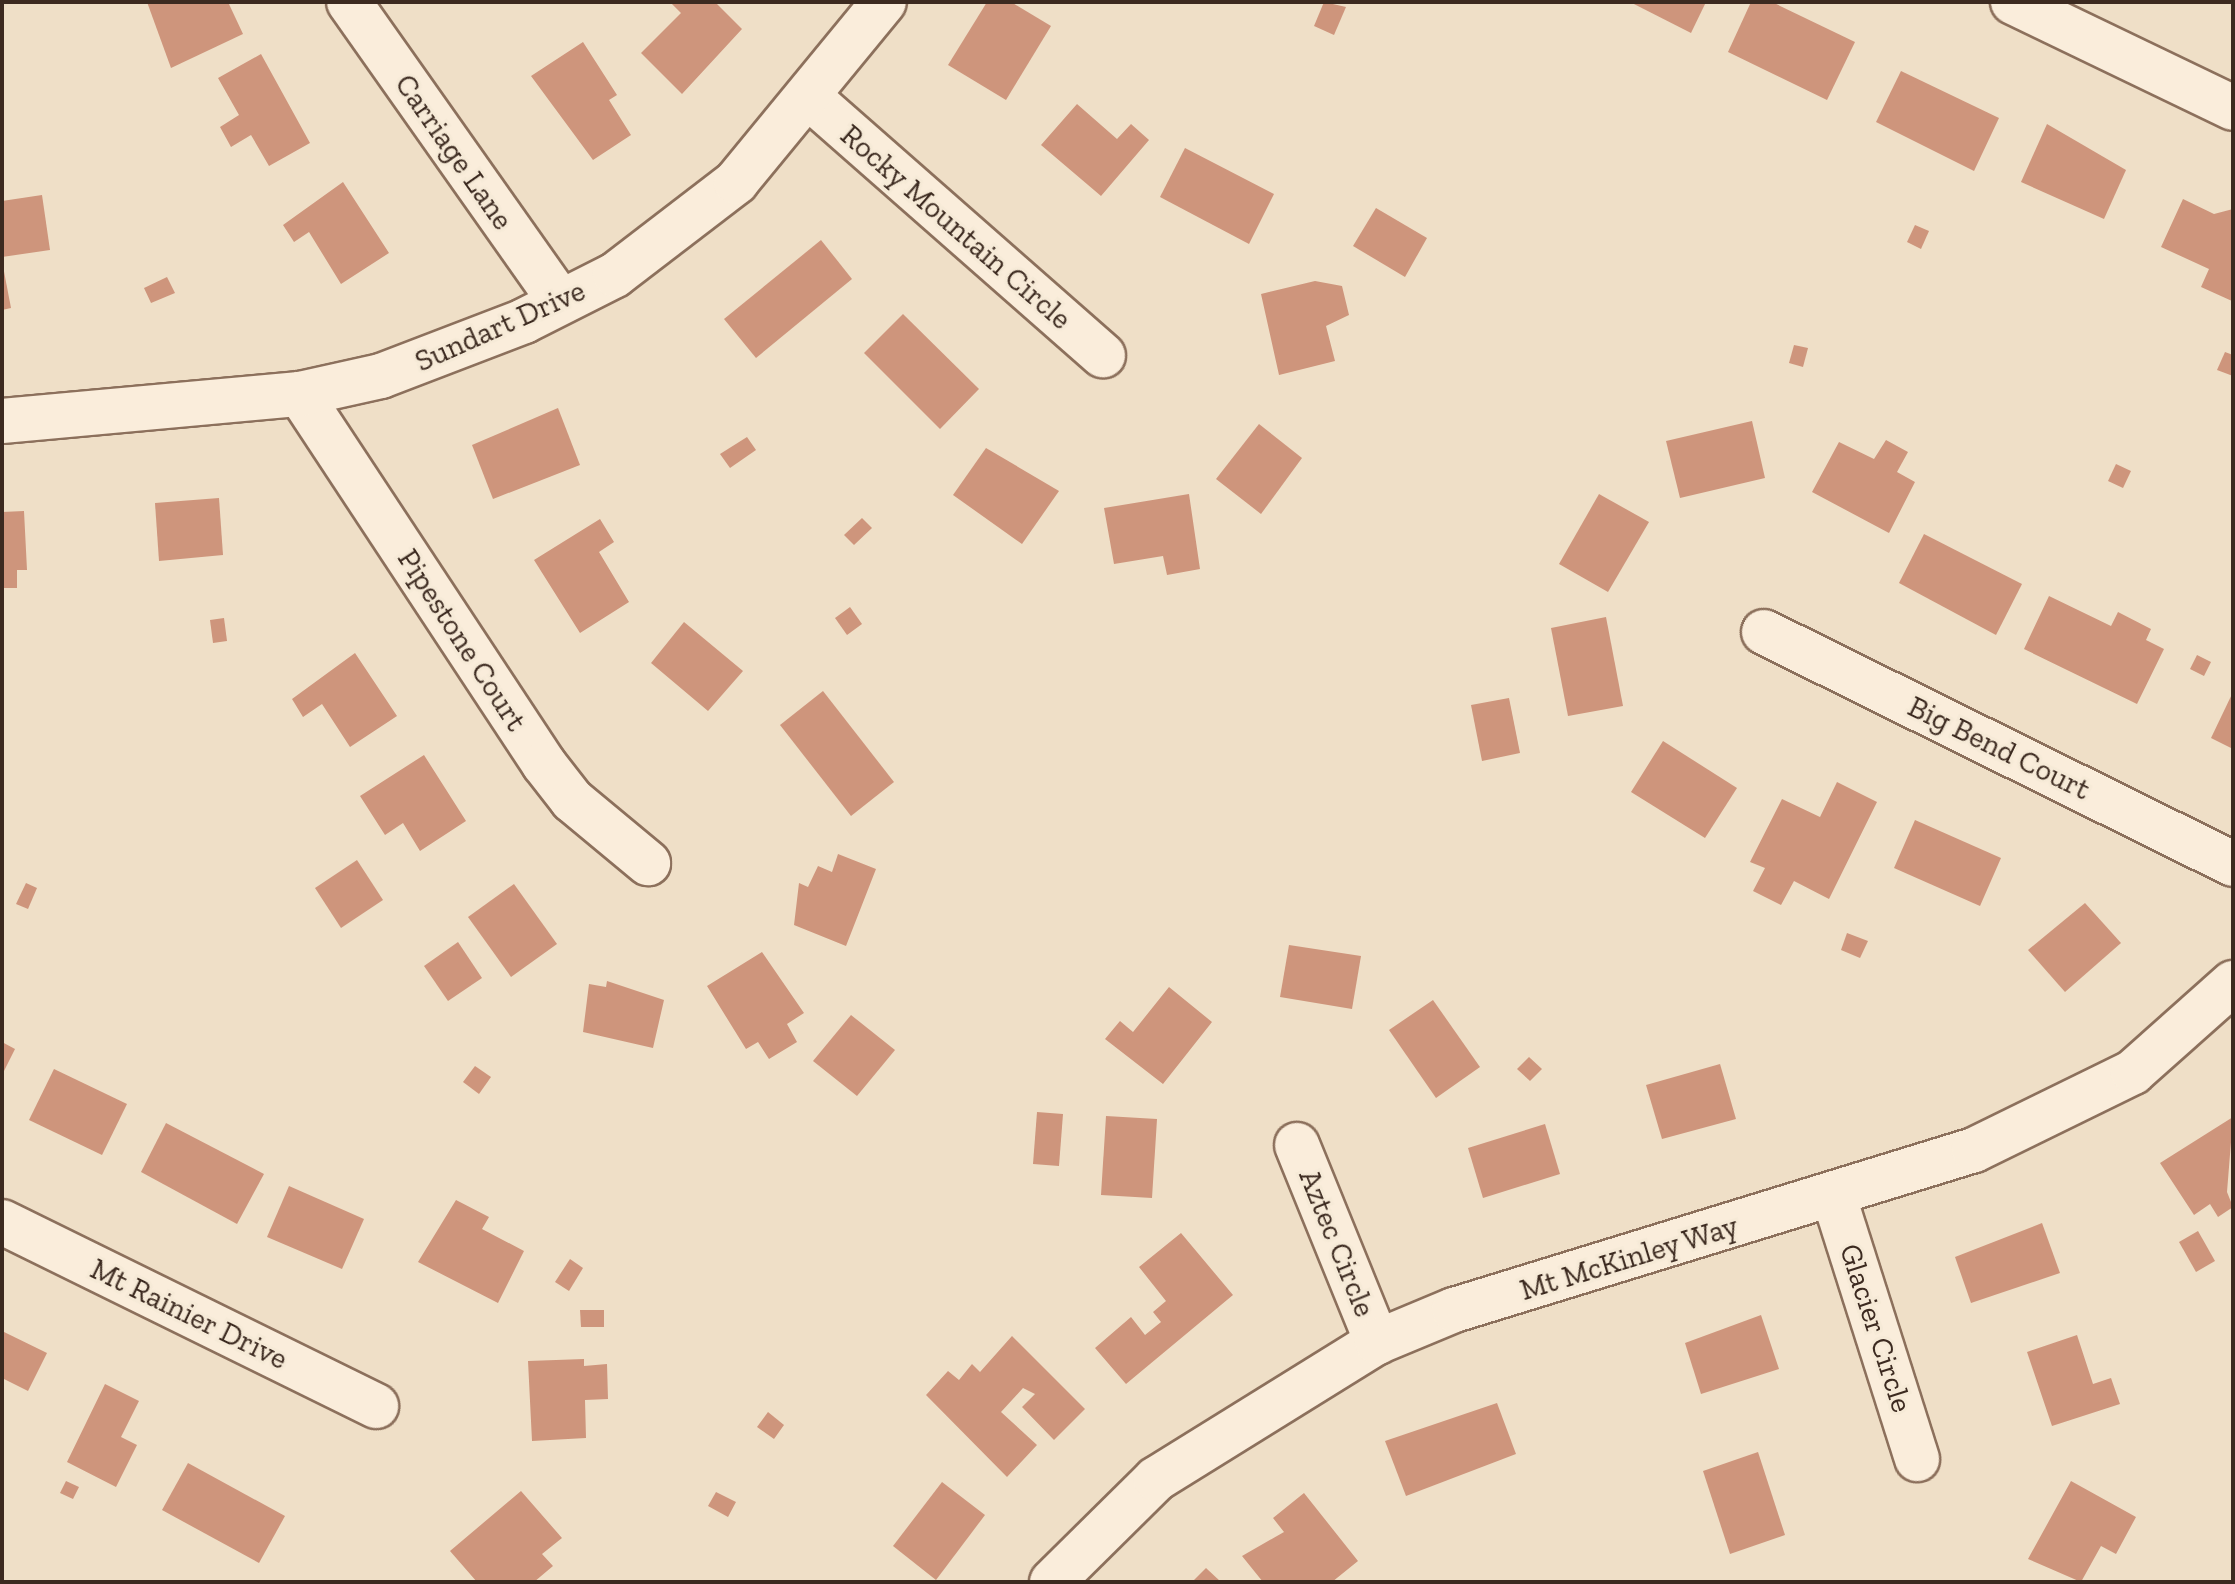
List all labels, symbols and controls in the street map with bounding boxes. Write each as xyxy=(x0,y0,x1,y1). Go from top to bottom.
street label: Carriage Lane xyxy=(387,67,521,237)
street label: Rocky Mountain Circle xyxy=(833,117,1079,337)
street label: Sundart Drive xyxy=(409,273,591,379)
street label: Pipestone Court xyxy=(390,542,534,738)
street label: Big Bend Court xyxy=(1902,688,2096,808)
street label: Aztec Circle xyxy=(1291,1164,1383,1322)
street label: Mt McKinley Way xyxy=(1515,1208,1743,1308)
street label: Glacier Circle xyxy=(1832,1239,1920,1417)
street label: Mt Rainier Drive xyxy=(84,1251,294,1377)

